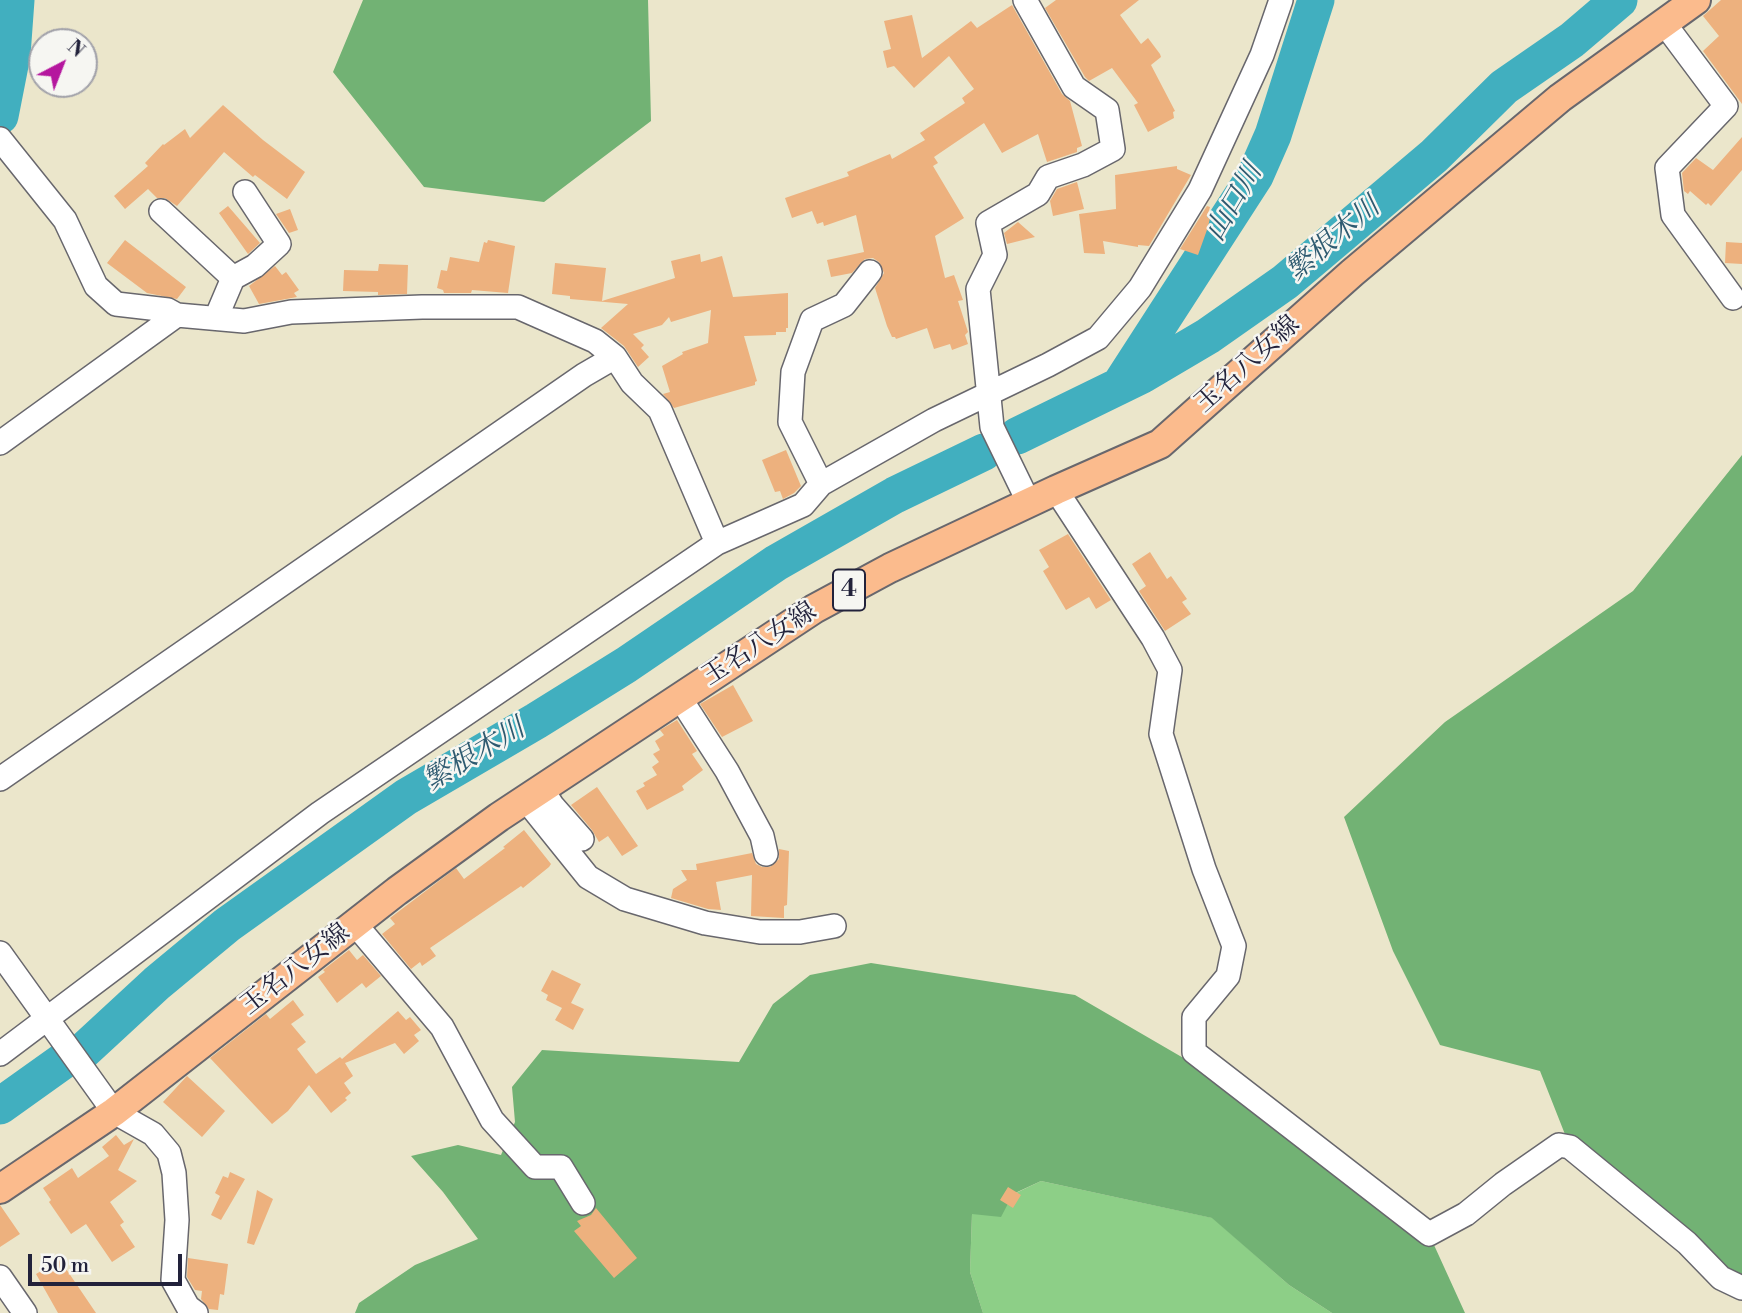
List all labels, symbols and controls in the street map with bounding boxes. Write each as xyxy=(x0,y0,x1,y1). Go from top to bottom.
north arrow xyxy=(28,28,98,98)
text: N xyxy=(62,35,89,63)
water label: 山口川 xyxy=(1199,158,1271,248)
water label: 繁根木川 xyxy=(1280,191,1388,289)
street label: 玉名八女線 xyxy=(1189,310,1307,420)
road number: 4 xyxy=(833,570,865,610)
street label: 玉名八女線 xyxy=(697,597,823,693)
water label: 繁根木川 xyxy=(418,713,532,799)
street label: 玉名八女線 xyxy=(235,918,357,1022)
scale bar xyxy=(32,1240,186,1284)
text: 50 m xyxy=(41,1253,89,1279)

